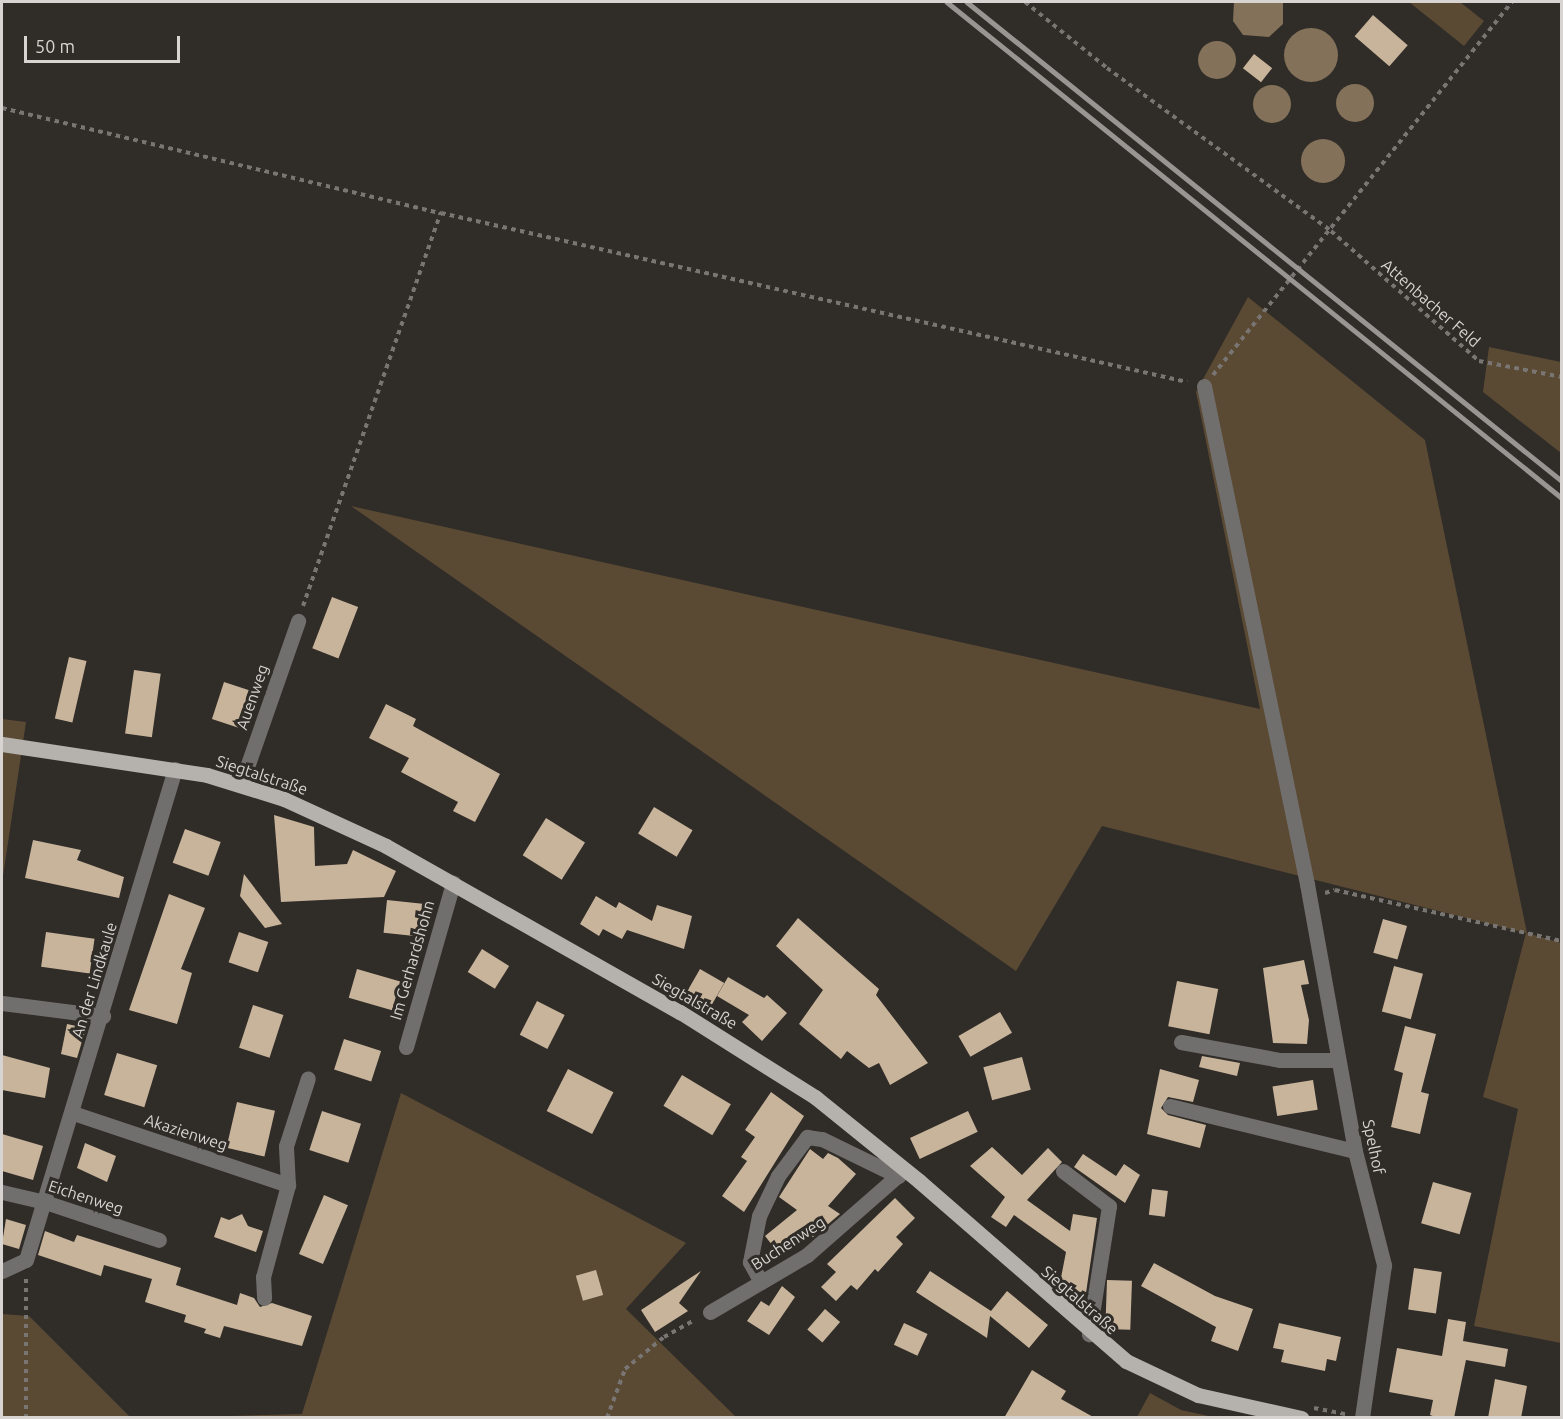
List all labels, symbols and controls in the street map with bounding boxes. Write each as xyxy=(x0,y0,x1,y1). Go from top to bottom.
scale bar xyxy=(27,24,183,62)
text: 50 m xyxy=(35,36,75,56)
street label: Attenbacher Feld xyxy=(1378,255,1484,351)
street label: Auenweg xyxy=(232,662,272,732)
street label: Siegtalstraße xyxy=(214,751,310,799)
street label: Im Gerhardshohn xyxy=(386,898,438,1022)
street label: An der Lindkaule xyxy=(67,920,121,1040)
street label: Siegtalstraße xyxy=(649,969,741,1033)
street label: Akazienweg xyxy=(142,1110,230,1154)
street label: Spelhof xyxy=(1359,1118,1389,1176)
street label: Eichenweg xyxy=(46,1176,126,1218)
street label: Buchenweg xyxy=(747,1212,829,1274)
street label: Siegtalstraße xyxy=(1038,1262,1122,1338)

